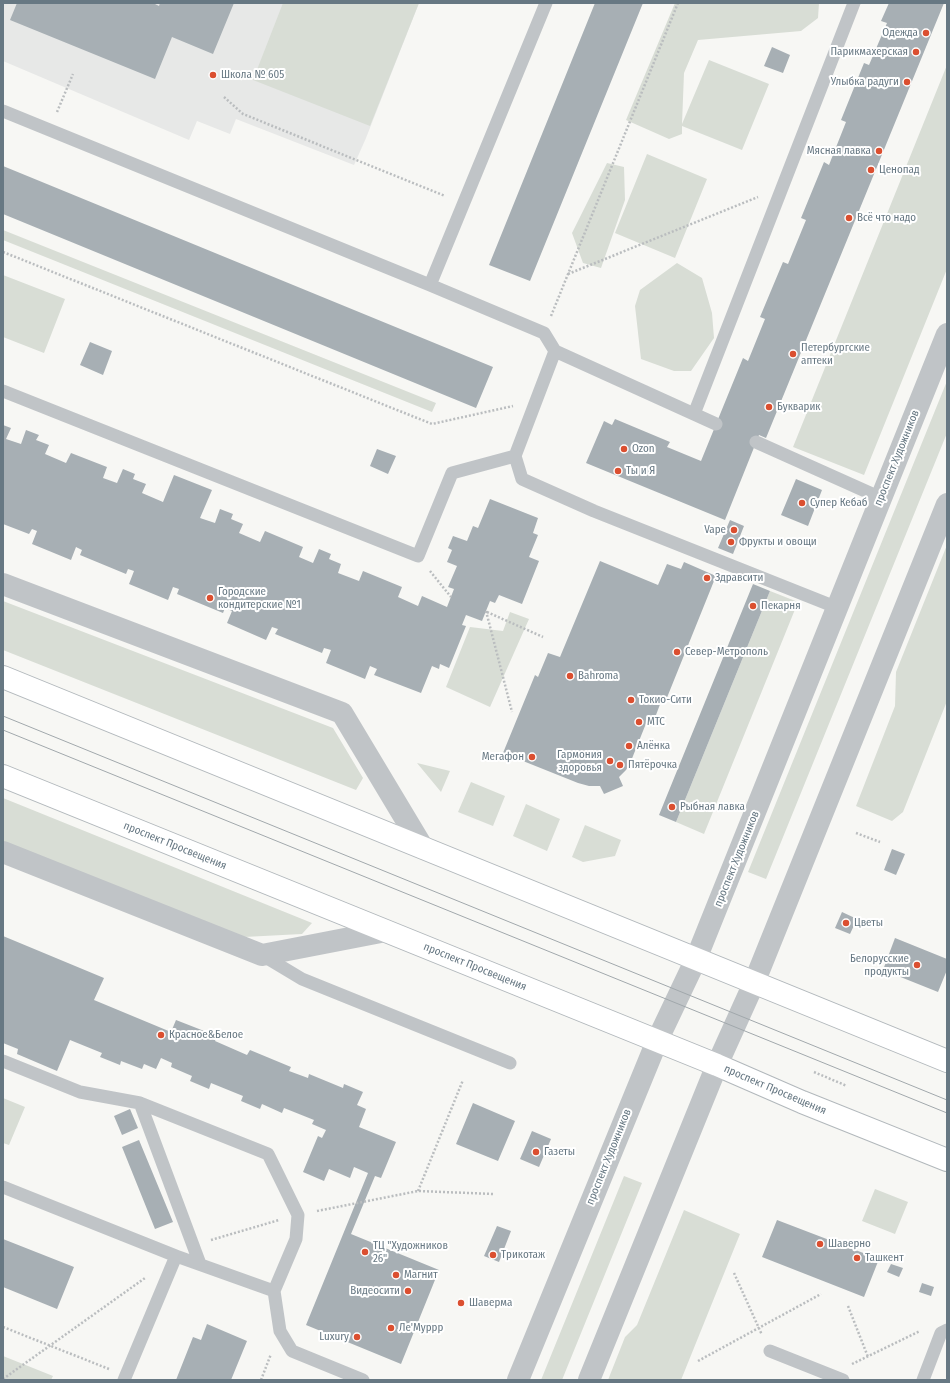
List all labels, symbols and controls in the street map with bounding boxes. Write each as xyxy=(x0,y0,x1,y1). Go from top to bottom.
place label: Одежда xyxy=(882,26,918,40)
marker: Одежда xyxy=(921,28,931,38)
place label: Парикмахерская xyxy=(830,45,908,59)
marker: Парикмахерская xyxy=(911,47,921,57)
place label: Школа № 605 xyxy=(221,68,284,82)
marker: Школа № 605 xyxy=(208,70,218,80)
place label: Улыбка радуги xyxy=(831,75,899,89)
marker: Улыбка радуги xyxy=(902,77,912,87)
place label: Мясная лавка xyxy=(807,144,871,158)
marker: Мясная лавка xyxy=(874,146,884,156)
place label: Ценопад xyxy=(879,163,919,177)
marker: Ценопад xyxy=(866,165,876,175)
place label: Всё что надо xyxy=(857,211,916,225)
marker: Всё что надо xyxy=(844,213,854,223)
place label: Петербургские аптеки xyxy=(801,341,870,367)
marker: Петербургские аптеки xyxy=(788,349,798,359)
place label: Букварик xyxy=(777,400,821,414)
marker: Букварик xyxy=(764,402,774,412)
street label: проспект Художников xyxy=(872,408,922,508)
place label: Ozon xyxy=(632,442,655,456)
marker: Ozon xyxy=(619,444,629,454)
place label: Ты и Я xyxy=(626,464,655,478)
marker: Ты и Я xyxy=(613,466,623,476)
place label: Супер Кебаб xyxy=(810,496,868,510)
marker: Супер Кебаб xyxy=(797,498,807,508)
place label: Vape xyxy=(704,523,726,537)
marker: Vape xyxy=(729,525,739,535)
place label: Фрукты и овощи xyxy=(739,535,817,549)
marker: Фрукты и овощи xyxy=(726,537,736,547)
place label: Здравсити xyxy=(715,571,763,585)
marker: Здравсити xyxy=(702,573,712,583)
place label: Городские кондитерские №1 xyxy=(218,585,301,611)
marker: Городские кондитерские №1 xyxy=(205,593,215,603)
place label: Пекарня xyxy=(761,599,801,613)
marker: Пекарня xyxy=(748,601,758,611)
place label: Север-Метрополь xyxy=(685,645,768,659)
marker: Север-Метрополь xyxy=(672,647,682,657)
place label: Bahroma xyxy=(578,669,618,683)
marker: Bahroma xyxy=(565,671,575,681)
place label: Токио-Сити xyxy=(639,693,692,707)
marker: Токио-Сити xyxy=(626,695,636,705)
place label: МТС xyxy=(647,715,665,729)
marker: МТС xyxy=(634,717,644,727)
place label: Алёнка xyxy=(637,739,670,753)
marker: Алёнка xyxy=(624,741,634,751)
place label: Гармония здоровья xyxy=(557,748,602,774)
place label: Мегафон xyxy=(482,750,524,764)
marker: Мегафон xyxy=(527,752,537,762)
marker: Гармония здоровья xyxy=(605,756,615,766)
place label: Пятёрочка xyxy=(628,758,677,772)
marker: Пятёрочка xyxy=(615,760,625,770)
place label: Рыбная лавка xyxy=(680,800,745,814)
marker: Рыбная лавка xyxy=(667,802,677,812)
street label: проспект Художников xyxy=(712,809,762,909)
street label: проспект Просвещения xyxy=(122,819,228,873)
place label: Цветы xyxy=(854,916,883,930)
marker: Цветы xyxy=(841,918,851,928)
street label: проспект Просвещения xyxy=(422,940,528,994)
place label: Белорусские продукты xyxy=(850,952,909,978)
marker: Белорусские продукты xyxy=(912,960,922,970)
place label: Красное&Белое xyxy=(169,1028,243,1042)
marker: Красное&Белое xyxy=(156,1030,166,1040)
street label: проспект Просвещения xyxy=(722,1062,828,1118)
street label: проспект Художников xyxy=(584,1107,634,1207)
place label: Газеты xyxy=(544,1145,575,1159)
marker: Газеты xyxy=(531,1147,541,1157)
place label: Шаверно xyxy=(828,1237,871,1251)
place label: ТЦ "Художников 26" xyxy=(373,1239,448,1265)
marker: Шаверно xyxy=(815,1239,825,1249)
marker: ТЦ "Художников 26" xyxy=(360,1247,370,1257)
place label: Трикотаж xyxy=(501,1248,545,1262)
marker: Трикотаж xyxy=(488,1250,498,1260)
place label: Ташкент xyxy=(865,1251,904,1265)
marker: Ташкент xyxy=(852,1253,862,1263)
place label: Магнит xyxy=(404,1268,438,1282)
marker: Магнит xyxy=(391,1270,401,1280)
place label: Видеосити xyxy=(350,1284,400,1298)
marker: Видеосити xyxy=(403,1286,413,1296)
place label: Шаверма xyxy=(469,1296,512,1310)
marker: Шаверма xyxy=(456,1298,466,1308)
place label: Ле'Муррр xyxy=(399,1321,443,1335)
marker: Ле'Муррр xyxy=(386,1323,396,1333)
place label: Luxury xyxy=(319,1330,349,1344)
marker: Luxury xyxy=(352,1332,362,1342)

